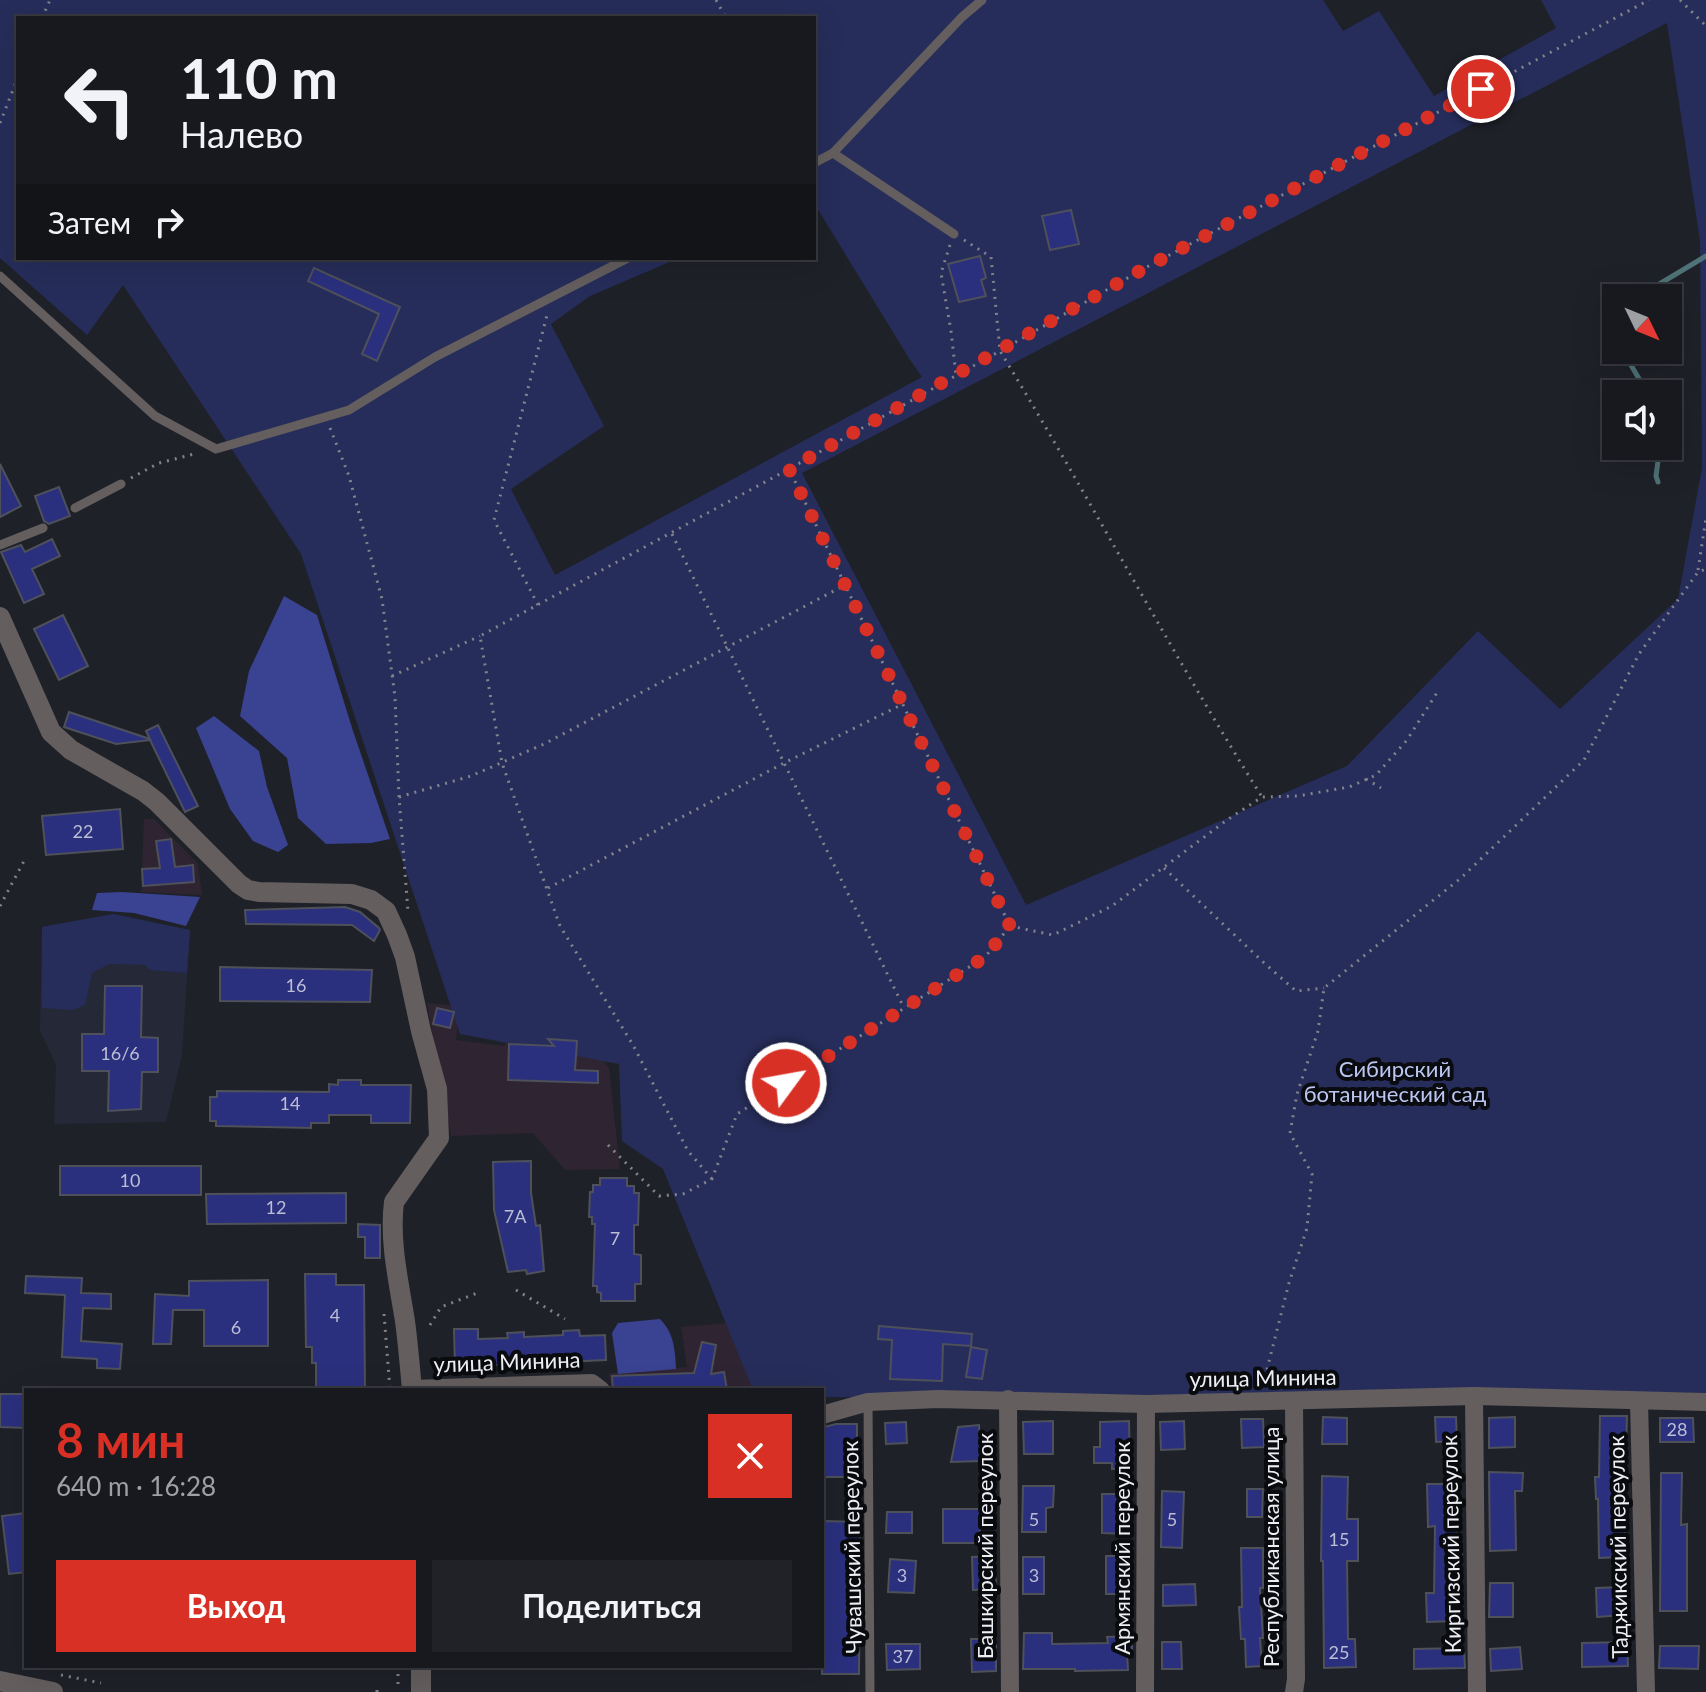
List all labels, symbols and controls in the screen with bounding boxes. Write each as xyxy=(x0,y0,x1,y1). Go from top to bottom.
text: 110 m xyxy=(180,44,338,111)
icon: left xyxy=(48,48,152,152)
pin xyxy=(1447,55,1515,123)
icon: arrive xyxy=(1459,67,1503,111)
text: Налево xyxy=(180,112,303,156)
icon: right xyxy=(147,200,191,244)
text: Затем xyxy=(48,204,131,240)
north arrow xyxy=(1602,284,1682,364)
map controls xyxy=(1602,284,1682,460)
button: sound xyxy=(1602,380,1682,460)
house number: 22 xyxy=(73,820,93,842)
house number: 16 xyxy=(286,974,306,996)
position arrow xyxy=(744,1041,828,1125)
house number: 16/6 xyxy=(100,1042,140,1064)
park label: Сибирский ботанический сад xyxy=(1304,1055,1487,1107)
house number: 14 xyxy=(280,1092,300,1114)
house number: 10 xyxy=(120,1169,140,1191)
house number: 12 xyxy=(266,1196,286,1218)
house number: 7А xyxy=(504,1205,527,1227)
house number: 7 xyxy=(610,1227,620,1249)
house number: 4 xyxy=(330,1304,340,1326)
house number: 6 xyxy=(231,1316,241,1338)
street label: улица Минина xyxy=(433,1345,581,1378)
street label: улица Минина xyxy=(1189,1363,1337,1392)
text: 8 мин xyxy=(56,1411,185,1468)
button: close xyxy=(708,1414,792,1498)
house number: 28 xyxy=(1667,1418,1687,1440)
street label: Республиканская улица xyxy=(1257,1427,1284,1667)
street label: Башкирский переулок xyxy=(971,1432,998,1659)
street label: Киргизский переулок xyxy=(1435,1434,1466,1654)
street label: Таджикский переулок xyxy=(1602,1434,1633,1659)
street label: Чувашский переулок xyxy=(836,1440,867,1654)
street label: Армянский переулок xyxy=(1108,1441,1135,1655)
text: 640 m · 16:28 xyxy=(56,1470,216,1502)
house number: 5 xyxy=(1029,1508,1039,1530)
house number: 5 xyxy=(1167,1508,1177,1530)
house number: 15 xyxy=(1329,1528,1349,1550)
button: Выход xyxy=(56,1560,416,1652)
button: Поделиться xyxy=(432,1560,792,1652)
house number: 3 xyxy=(897,1564,907,1586)
house number: 3 xyxy=(1029,1564,1039,1586)
house number: 25 xyxy=(1329,1641,1349,1663)
house number: 37 xyxy=(893,1645,913,1667)

